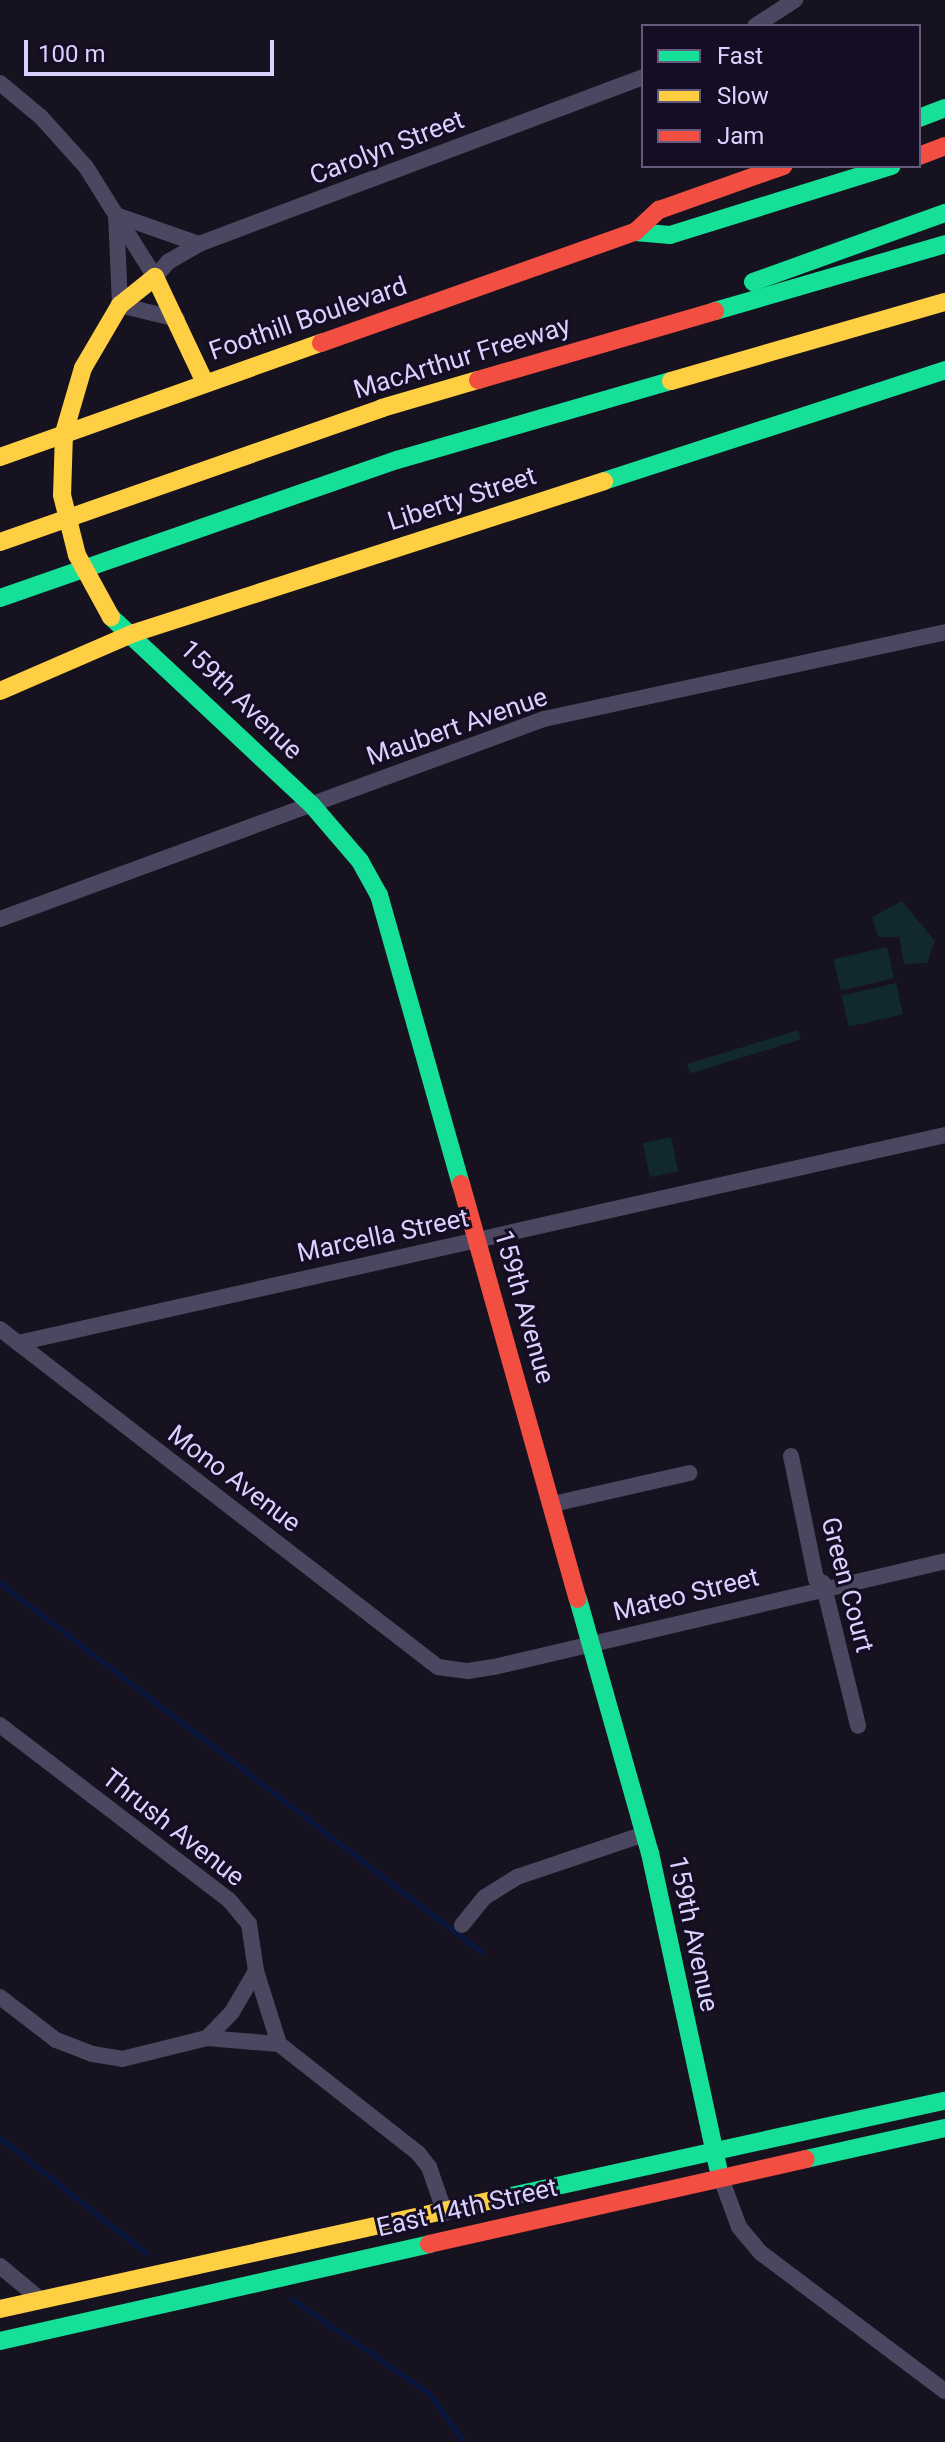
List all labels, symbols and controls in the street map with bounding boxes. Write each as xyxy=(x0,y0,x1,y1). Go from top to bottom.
scale bar xyxy=(28,24,278,74)
legend xyxy=(641,24,921,168)
text: 100 m xyxy=(38,40,105,68)
text: Fast xyxy=(717,42,763,70)
text: Slow xyxy=(717,82,769,110)
street label: Carolyn Street xyxy=(306,104,468,192)
text: Jam xyxy=(717,122,764,150)
street label: Foothill Boulevard xyxy=(205,271,411,367)
street label: MacArthur Freeway xyxy=(350,310,574,406)
street label: Liberty Street xyxy=(384,460,540,538)
street label: 159th Avenue xyxy=(173,634,309,766)
street label: Maubert Avenue xyxy=(363,681,551,773)
street label: Marcella Street xyxy=(294,1203,472,1269)
street label: 159th Avenue xyxy=(487,1227,561,1387)
street label: Mono Avenue xyxy=(161,1419,307,1539)
street label: Green Court xyxy=(814,1514,880,1656)
street label: Mateo Street xyxy=(610,1562,762,1628)
street label: Thrush Avenue xyxy=(96,1763,250,1893)
street label: 159th Avenue xyxy=(661,1853,725,2015)
street label: East 14th Street xyxy=(374,2172,560,2244)

